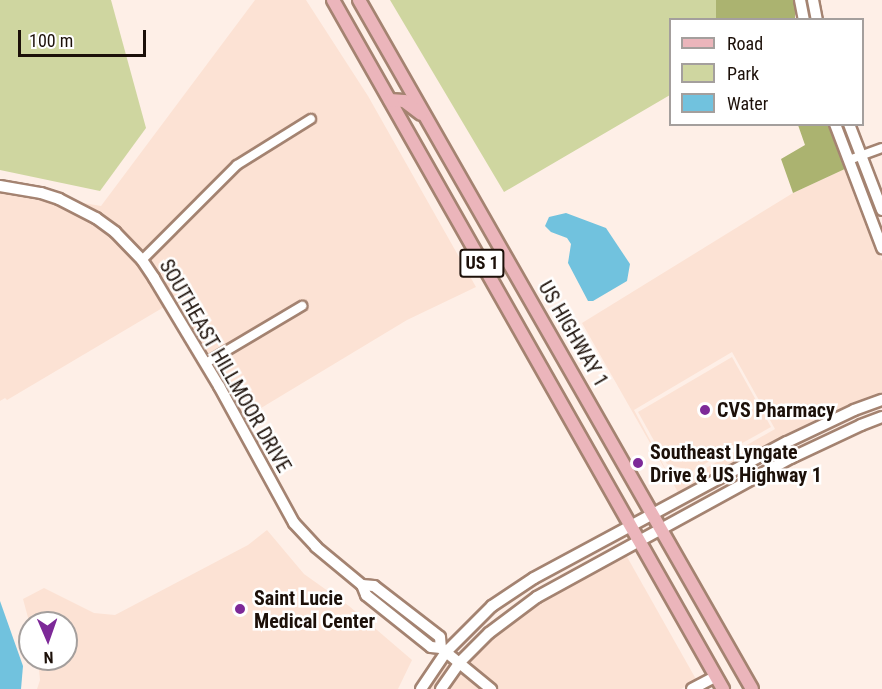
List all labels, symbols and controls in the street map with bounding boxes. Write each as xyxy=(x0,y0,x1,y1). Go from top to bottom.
scale bar xyxy=(21,18,148,56)
legend xyxy=(669,18,864,126)
text: 100 m xyxy=(29,30,73,51)
text: Road xyxy=(727,33,763,54)
text: Park xyxy=(727,63,759,84)
text: Water xyxy=(727,93,768,114)
road number: US 1 xyxy=(458,248,506,278)
street label: SOUTHEAST HILLMOOR DRIVE xyxy=(154,255,296,477)
street label: US HIGHWAY 1 xyxy=(533,277,613,391)
place label: CVS Pharmacy xyxy=(717,398,835,422)
marker: CVS Pharmacy xyxy=(698,403,712,417)
place label: Southeast Lyngate Drive & US Highway 1 xyxy=(650,440,822,487)
marker: Southeast Lyngate Drive & US Highway 1 xyxy=(631,456,645,470)
place label: Saint Lucie Medical Center xyxy=(254,586,375,633)
marker: Saint Lucie Medical Center xyxy=(231,600,249,618)
north arrow xyxy=(18,611,78,671)
text: N xyxy=(43,648,54,667)

